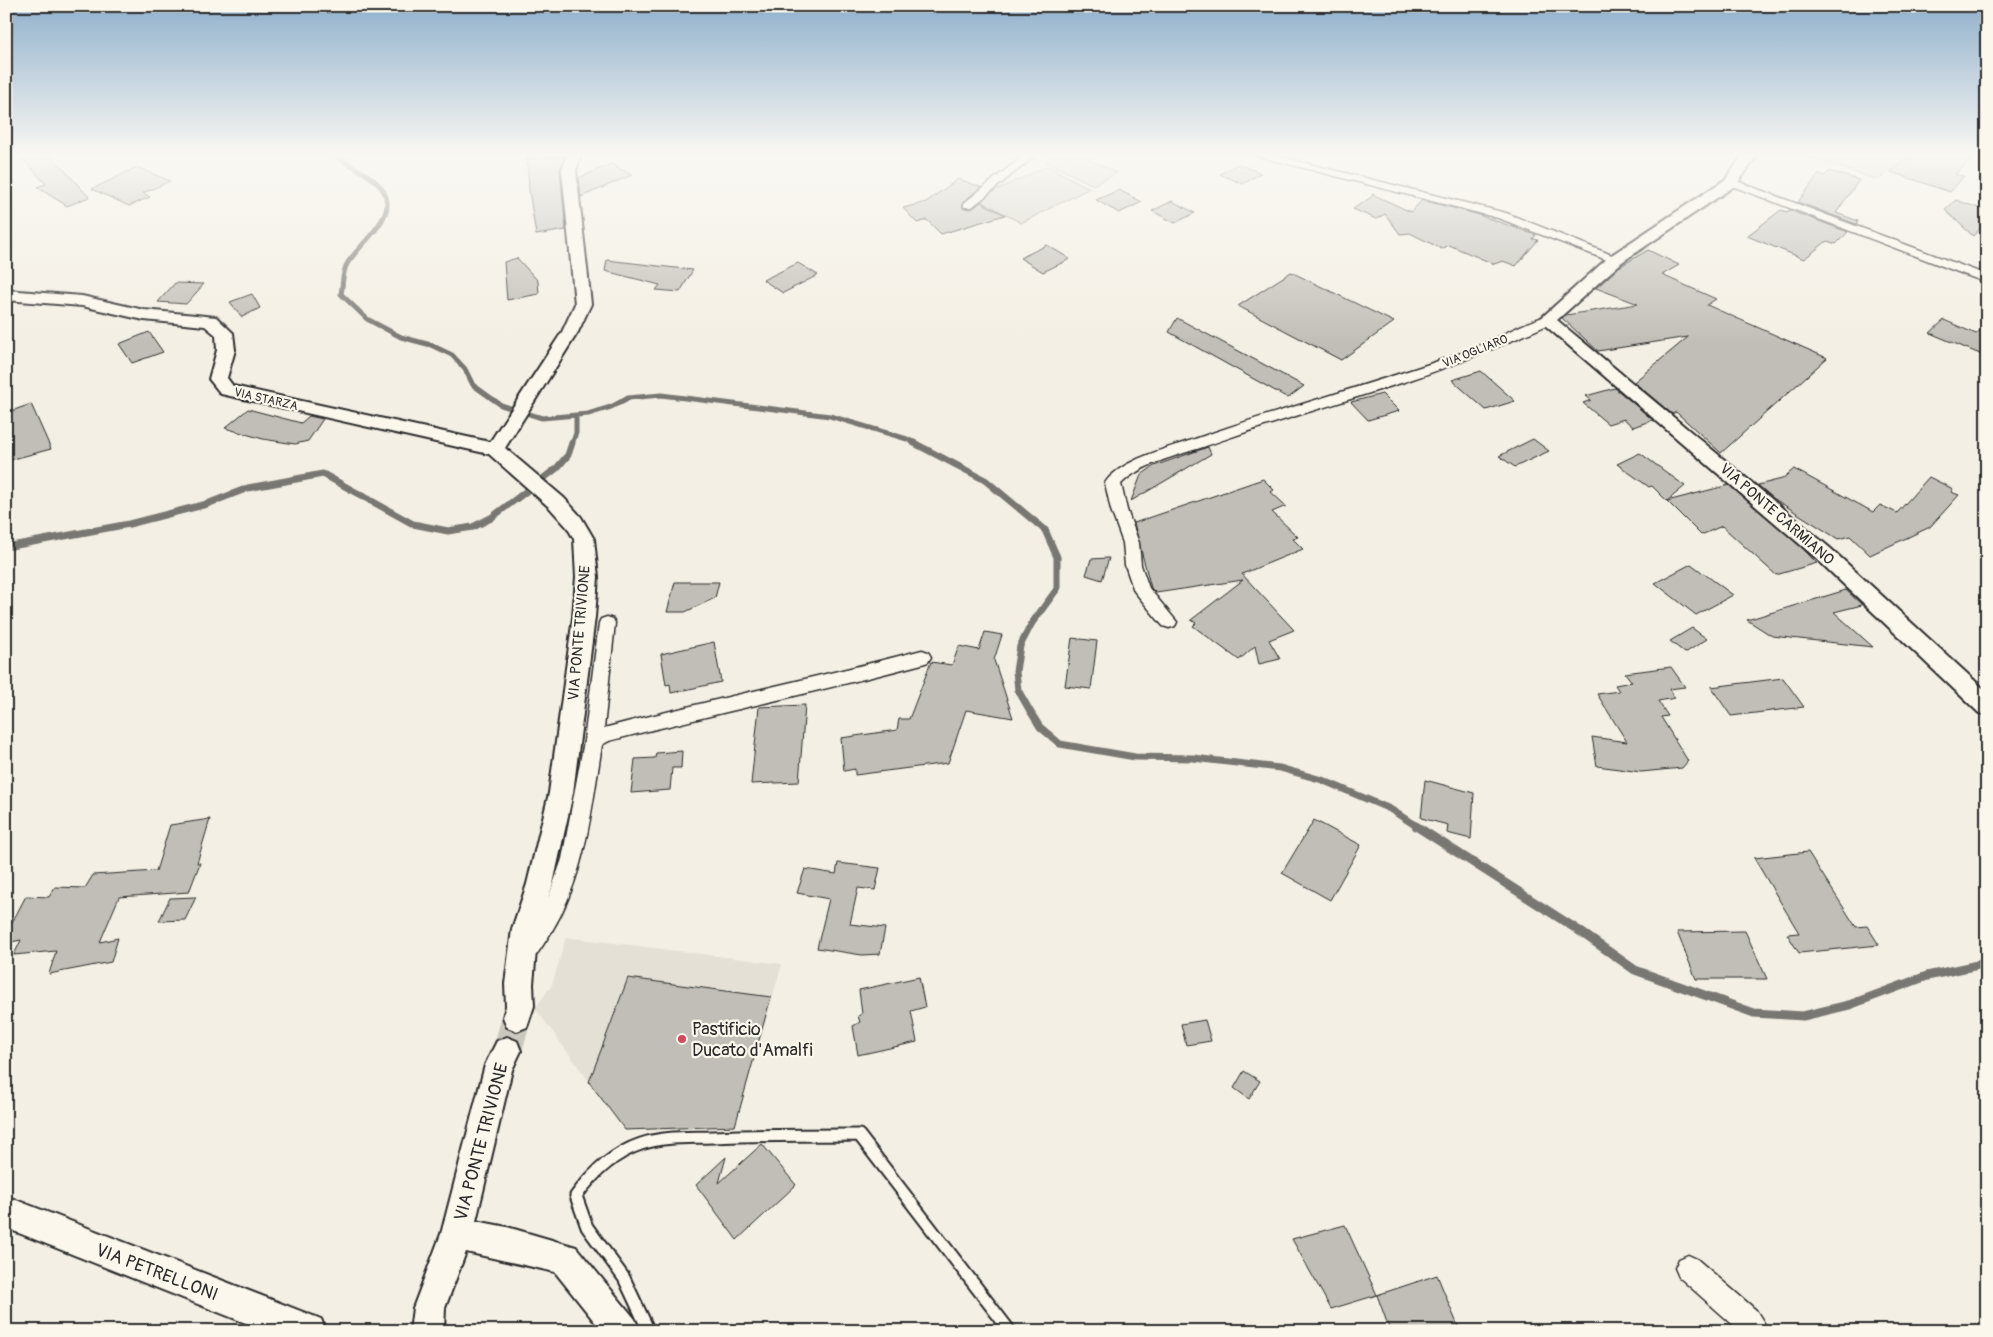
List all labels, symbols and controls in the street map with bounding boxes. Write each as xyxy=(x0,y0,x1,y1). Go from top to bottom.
street label: VIA OGLIARO xyxy=(1440,331,1510,371)
street label: VIA STARZA xyxy=(233,385,299,414)
street label: VIA PONTE CARMIANO xyxy=(1715,459,1838,569)
street label: VIA PONTE TRIVIONE xyxy=(564,565,595,701)
place label: Pastificio Ducato d'Amalfi xyxy=(692,1018,813,1062)
marker: Pastificio Ducato d'Amalfi xyxy=(676,1033,688,1045)
street label: VIA PONTE TRIVIONE xyxy=(449,1061,514,1224)
street label: VIA PETRELLONI xyxy=(92,1239,221,1306)

